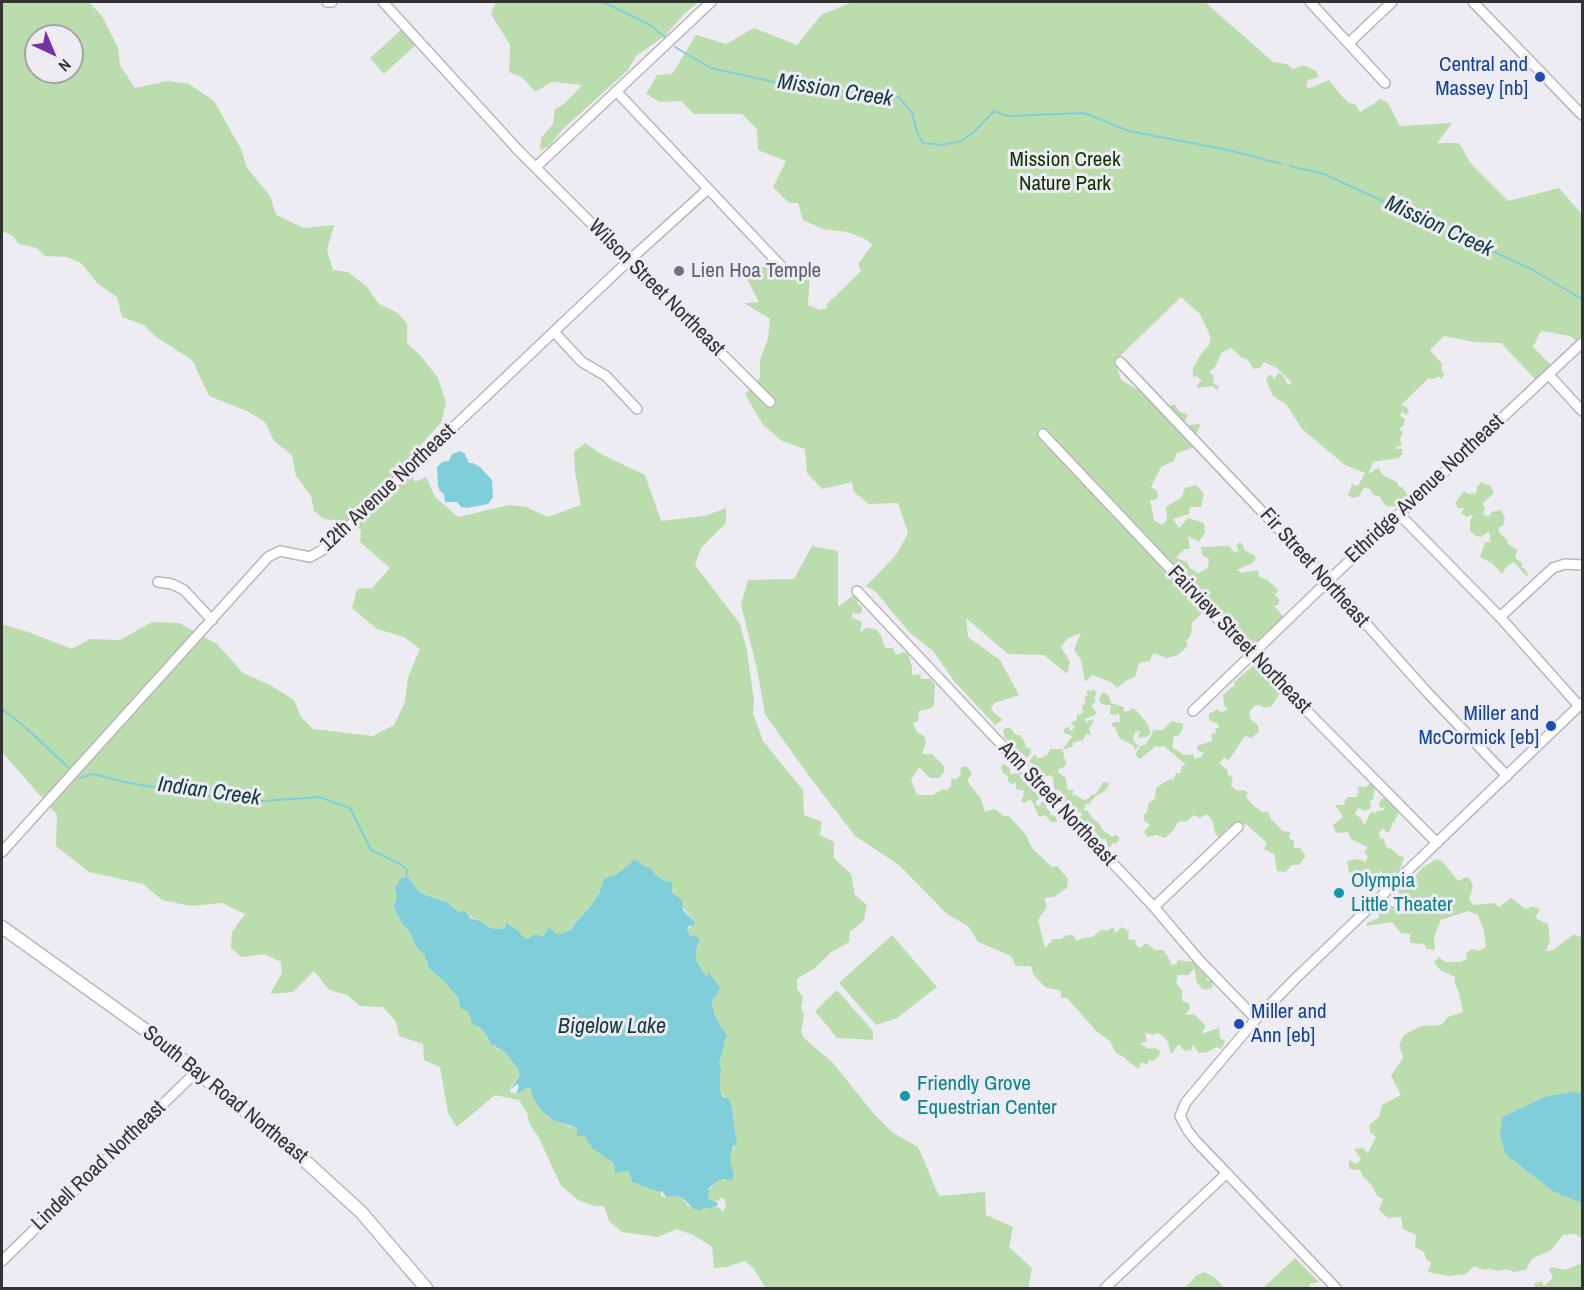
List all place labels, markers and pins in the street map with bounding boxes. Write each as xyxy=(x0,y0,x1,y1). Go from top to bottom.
place label: Central and Massey [nb] xyxy=(1435,52,1528,102)
marker: Central and Massey [nb] xyxy=(1533,70,1547,84)
place label: Lien Hoa Temple xyxy=(691,258,821,284)
marker: Lien Hoa Temple xyxy=(672,264,686,278)
place label: Miller and McCormick [eb] xyxy=(1418,701,1539,751)
marker: Miller and McCormick [eb] xyxy=(1544,719,1558,733)
place label: Olympia Little Theater xyxy=(1351,868,1452,918)
marker: Olympia Little Theater xyxy=(1332,886,1346,900)
place label: Miller and Ann [eb] xyxy=(1251,999,1327,1049)
marker: Miller and Ann [eb] xyxy=(1232,1017,1246,1031)
place label: Friendly Grove Equestrian Center xyxy=(917,1071,1057,1121)
marker: Friendly Grove Equestrian Center xyxy=(898,1089,912,1103)

